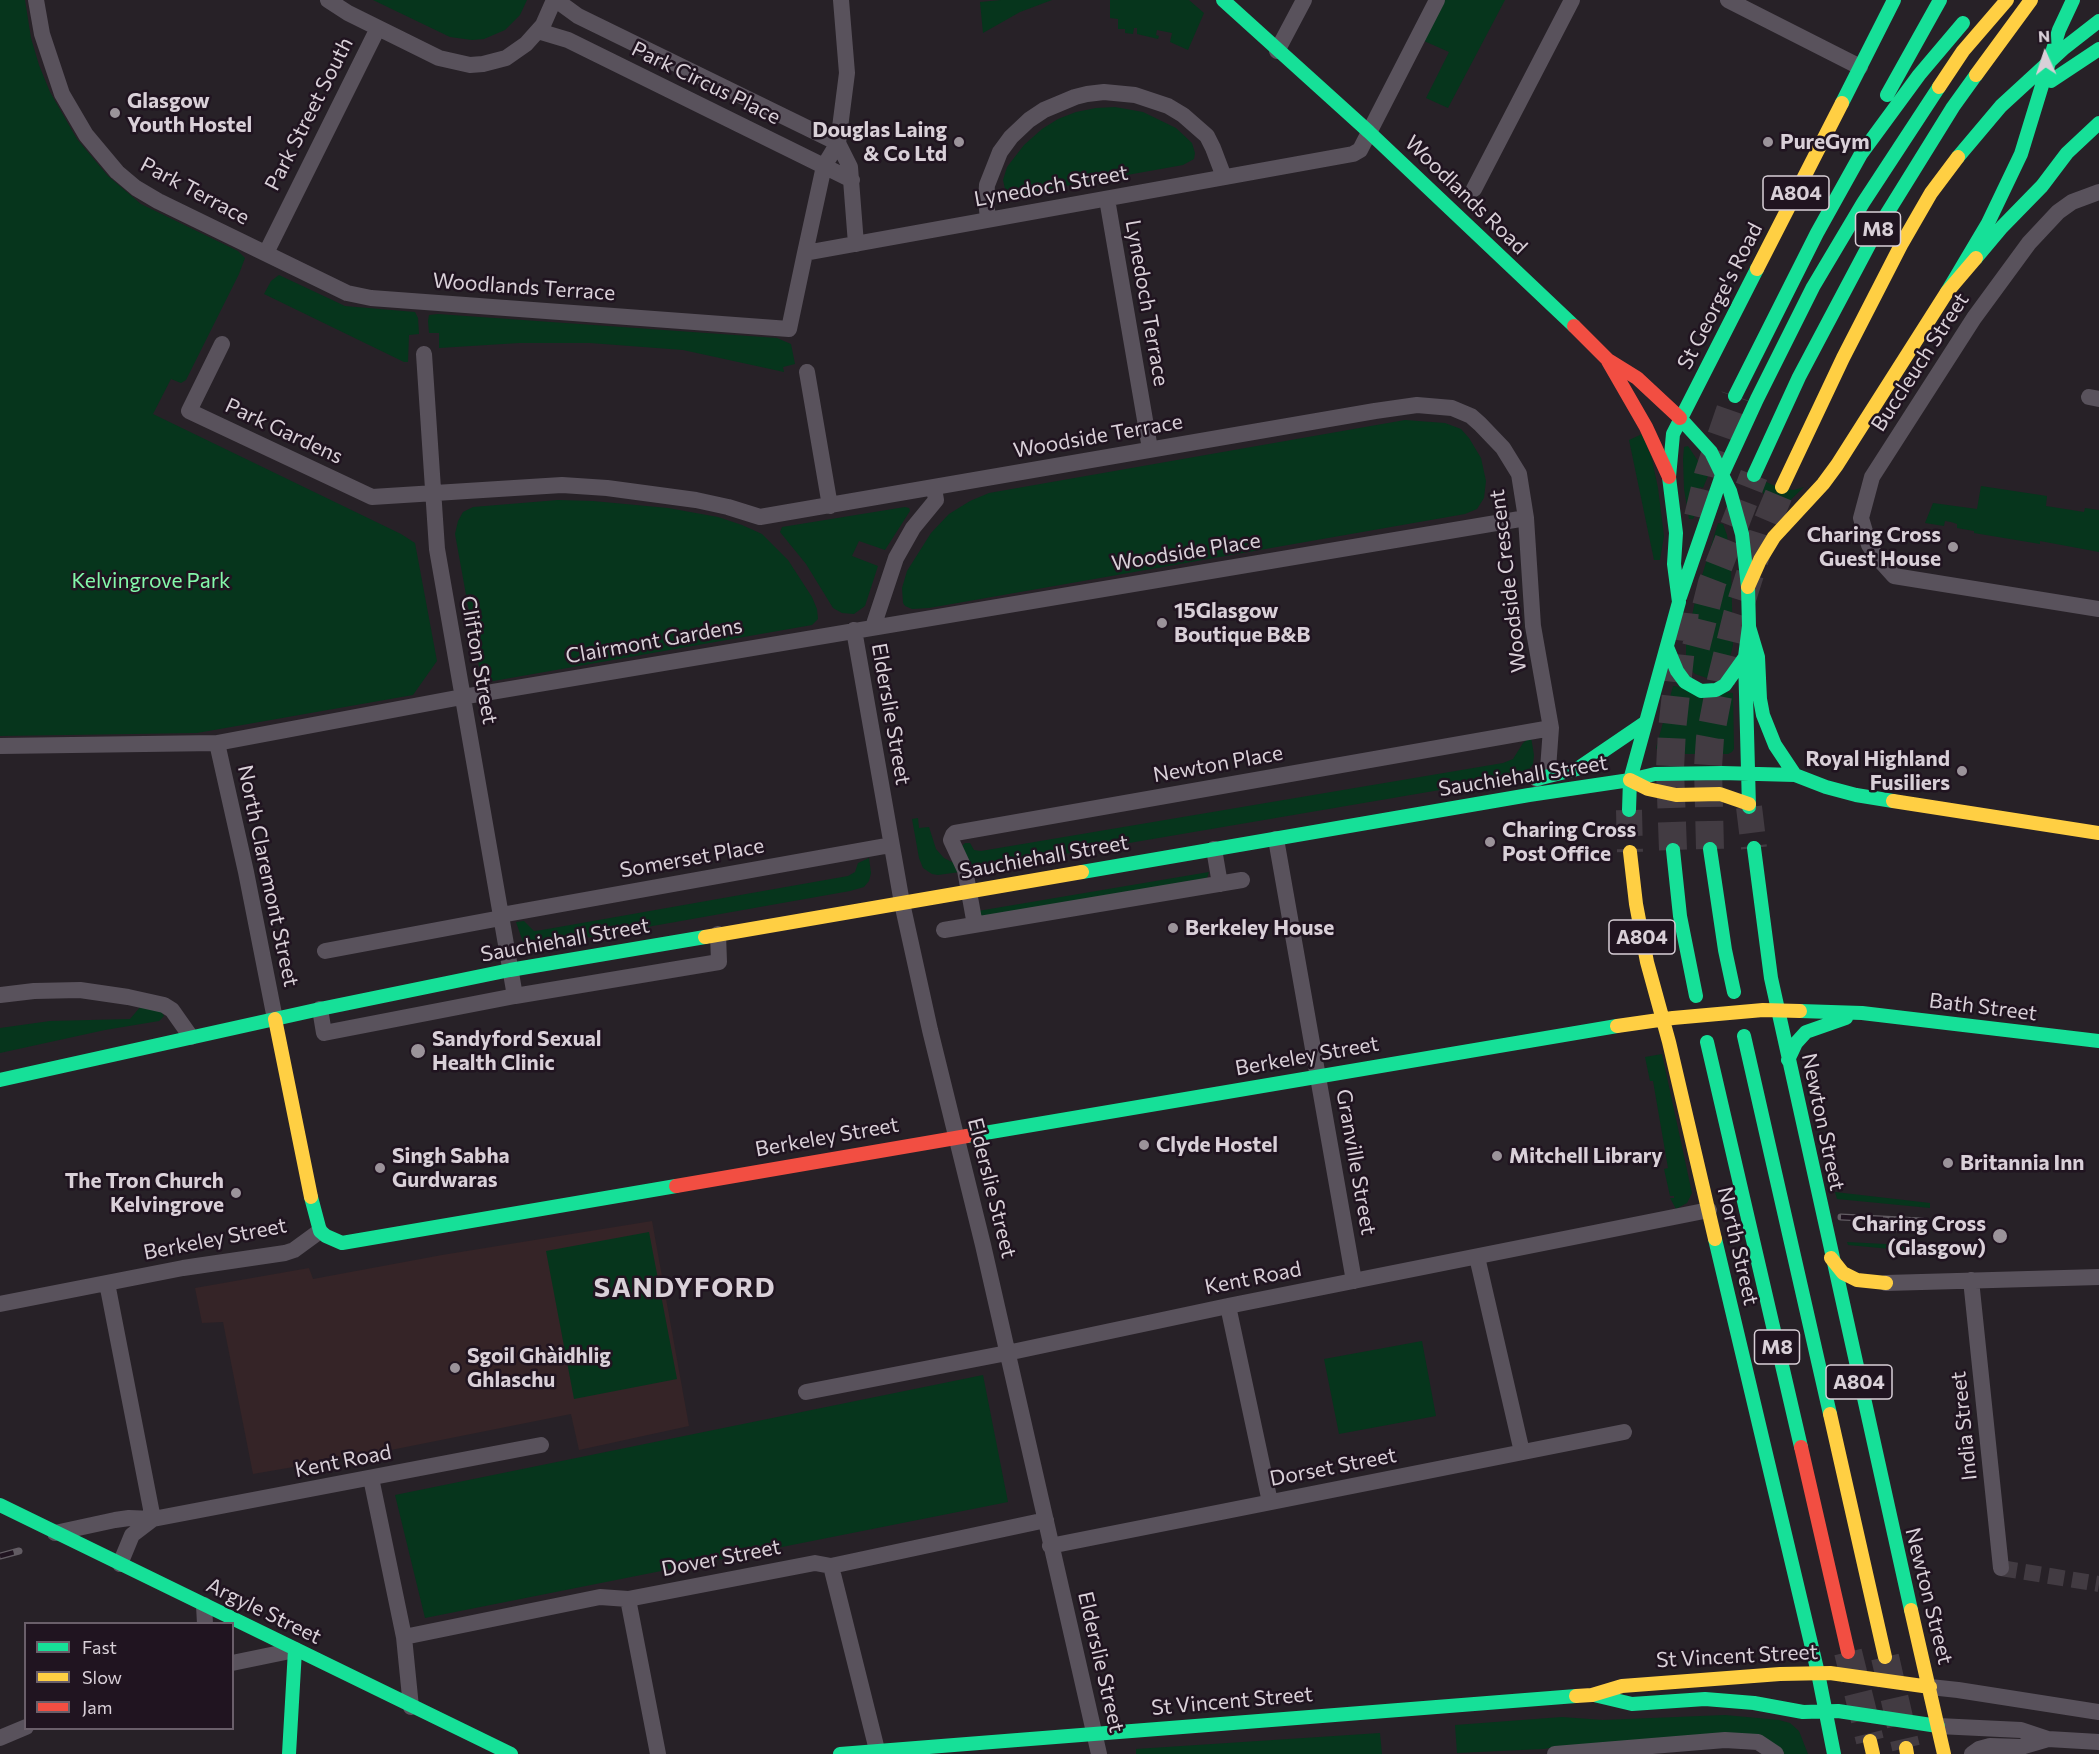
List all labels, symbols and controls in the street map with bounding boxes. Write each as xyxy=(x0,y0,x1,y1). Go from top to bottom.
north arrow xyxy=(2015,24,2075,84)
text: N xyxy=(2038,26,2051,45)
street label: Park Street South xyxy=(260,33,358,195)
street label: Park Circus Place xyxy=(627,36,785,130)
place label: Glasgow Youth Hostel xyxy=(127,88,252,138)
marker: Glasgow Youth Hostel xyxy=(108,106,122,120)
place label: Douglas Laing & Co Ltd xyxy=(812,117,947,167)
place label: PureGym xyxy=(1780,129,1870,155)
street label: Woodlands Road xyxy=(1400,130,1532,260)
marker: Douglas Laing & Co Ltd xyxy=(952,135,966,149)
marker: PureGym xyxy=(1761,135,1775,149)
street label: Park Terrace xyxy=(136,152,254,230)
street label: Lynedoch Street xyxy=(972,160,1130,212)
road number: A804 xyxy=(1763,176,1829,210)
road number: M8 xyxy=(1856,212,1900,246)
street label: Lynedoch Terrace xyxy=(1120,218,1174,388)
street label: St George's Road xyxy=(1672,218,1768,374)
street label: Woodlands Terrace xyxy=(432,268,616,306)
street label: Buccleuch Street xyxy=(1866,288,1974,436)
street label: Park Gardens xyxy=(221,393,347,469)
street label: Woodside Terrace xyxy=(1011,409,1185,463)
street label: Woodside Crescent xyxy=(1484,488,1532,674)
place label: Charing Cross Guest House xyxy=(1807,522,1941,572)
street label: Woodside Place xyxy=(1110,528,1262,576)
marker: Charing Cross Guest House xyxy=(1946,540,1960,554)
park label: Kelvingrove Park xyxy=(72,568,230,594)
street label: Clifton Street xyxy=(455,594,503,726)
place label: 15Glasgow Boutique B&B xyxy=(1174,598,1310,648)
street label: Clairmont Gardens xyxy=(564,613,744,669)
marker: 15Glasgow Boutique B&B xyxy=(1155,616,1169,630)
street label: Elderslie Street xyxy=(866,641,916,787)
street label: Newton Place xyxy=(1151,740,1285,788)
place label: Royal Highland Fusiliers xyxy=(1806,746,1950,796)
street label: Sauchiehall Street xyxy=(1437,750,1609,802)
street label: North Claremont Street xyxy=(232,763,304,989)
marker: Royal Highland Fusiliers xyxy=(1955,764,1969,778)
place label: Charing Cross Post Office xyxy=(1502,817,1636,867)
street label: Sauchiehall Street xyxy=(958,830,1130,884)
street label: Somerset Place xyxy=(618,833,766,883)
marker: Charing Cross Post Office xyxy=(1483,835,1497,849)
street label: Sauchiehall Street xyxy=(479,913,651,967)
place label: Berkeley House xyxy=(1185,915,1334,941)
road number: A804 xyxy=(1609,920,1675,954)
marker: Berkeley House xyxy=(1166,921,1180,935)
street label: Bath Street xyxy=(1928,988,2038,1026)
place label: Sandyford Sexual Health Clinic xyxy=(432,1026,601,1076)
street label: Berkeley Street xyxy=(1233,1031,1381,1081)
marker: Sandyford Sexual Health Clinic xyxy=(409,1042,427,1060)
street label: Newton Street xyxy=(1796,1051,1850,1193)
street label: Granville Street xyxy=(1331,1087,1381,1237)
street label: Berkeley Street xyxy=(753,1112,901,1162)
street label: Elderslie Street xyxy=(962,1115,1022,1261)
place label: Clyde Hostel xyxy=(1156,1132,1278,1158)
marker: Clyde Hostel xyxy=(1137,1138,1151,1152)
place label: Singh Sabha Gurdwaras xyxy=(392,1143,510,1193)
place label: Mitchell Library xyxy=(1509,1143,1663,1169)
marker: Mitchell Library xyxy=(1490,1149,1504,1163)
place label: Britannia Inn xyxy=(1960,1150,2084,1176)
marker: Britannia Inn xyxy=(1941,1156,1955,1170)
marker: Singh Sabha Gurdwaras xyxy=(373,1161,387,1175)
place label: The Tron Church Kelvingrove xyxy=(65,1168,224,1218)
street label: North Street xyxy=(1712,1184,1764,1308)
marker: The Tron Church Kelvingrove xyxy=(229,1186,243,1200)
place label: Charing Cross (Glasgow) xyxy=(1852,1211,1986,1261)
street label: Berkeley Street xyxy=(141,1213,289,1265)
marker: Charing Cross (Glasgow) xyxy=(1991,1227,2009,1245)
street label: Kent Road xyxy=(1202,1256,1304,1300)
district label: SANDYFORD xyxy=(594,1272,776,1304)
road number: M8 xyxy=(1754,1330,1800,1364)
place label: Sgoil Ghàidhlig Ghlaschu xyxy=(467,1343,611,1393)
marker: Sgoil Ghàidhlig Ghlaschu xyxy=(448,1361,462,1375)
road number: A804 xyxy=(1826,1365,1892,1399)
street label: India Street xyxy=(1946,1370,1982,1482)
street label: Kent Road xyxy=(292,1439,394,1483)
street label: Dorset Street xyxy=(1268,1442,1398,1492)
street label: Newton Street xyxy=(1900,1525,1958,1667)
street label: Dover Street xyxy=(659,1534,783,1582)
street label: Argyle Street xyxy=(202,1572,326,1650)
street label: Elderslie Street xyxy=(1073,1589,1129,1735)
legend xyxy=(24,1622,234,1730)
text: Fast xyxy=(82,1636,117,1658)
street label: St Vincent Street xyxy=(1655,1639,1819,1673)
text: Slow xyxy=(82,1666,122,1688)
street label: St Vincent Street xyxy=(1150,1681,1314,1721)
text: Jam xyxy=(82,1696,112,1718)

